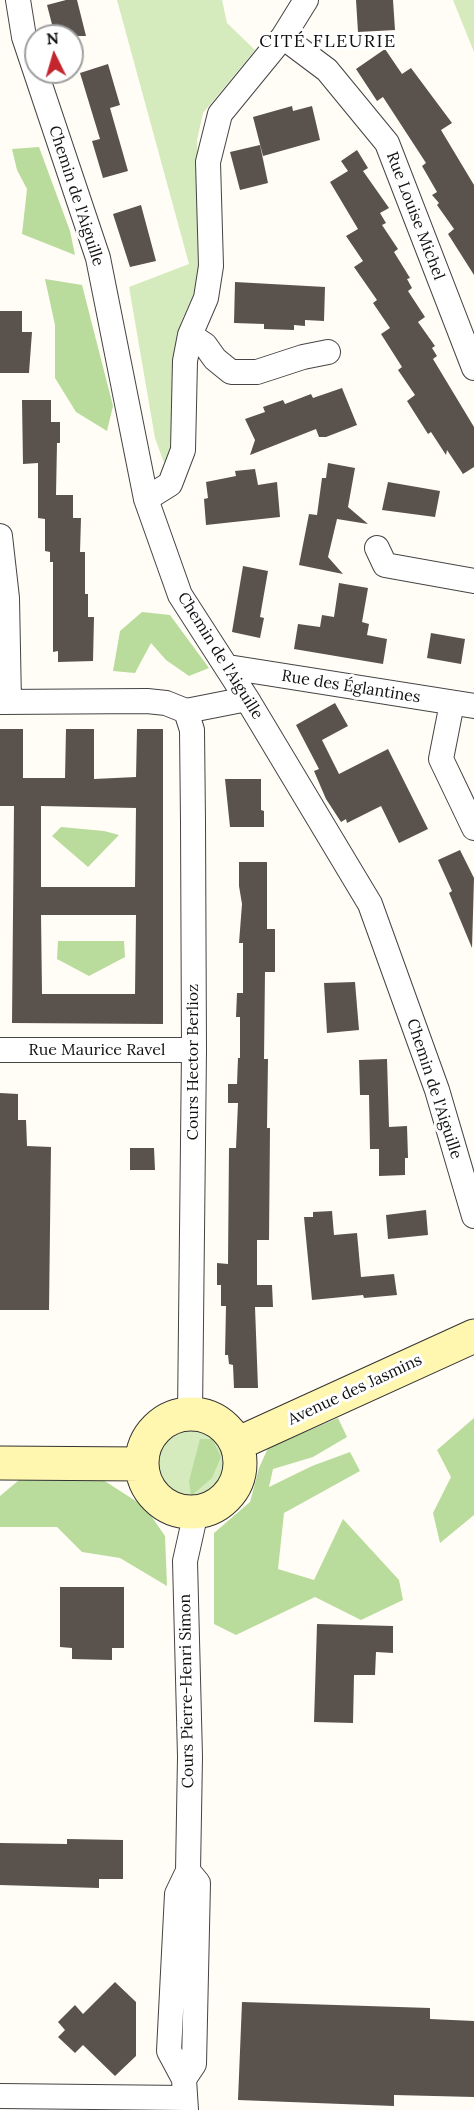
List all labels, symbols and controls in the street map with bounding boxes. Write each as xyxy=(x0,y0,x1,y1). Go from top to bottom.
north arrow xyxy=(24,24,84,84)
text: N xyxy=(46,28,60,49)
district label: CITÉ FLEURIE xyxy=(259,31,397,53)
street label: Chemin de l'Aiguille xyxy=(44,123,108,269)
street label: Rue Louise Michel xyxy=(382,149,448,283)
street label: Chemin de l'Aiguille xyxy=(173,589,267,723)
street label: Rue des Églantines xyxy=(280,667,422,707)
street label: Cours Hector Berlioz xyxy=(183,984,203,1140)
street label: Chemin de l'Aiguille xyxy=(402,1016,466,1162)
street label: Rue Maurice Ravel xyxy=(29,1040,165,1060)
street label: Avenue des Jasmins xyxy=(285,1351,425,1429)
street label: Cours Pierre-Henri Simon xyxy=(176,1594,198,1788)

